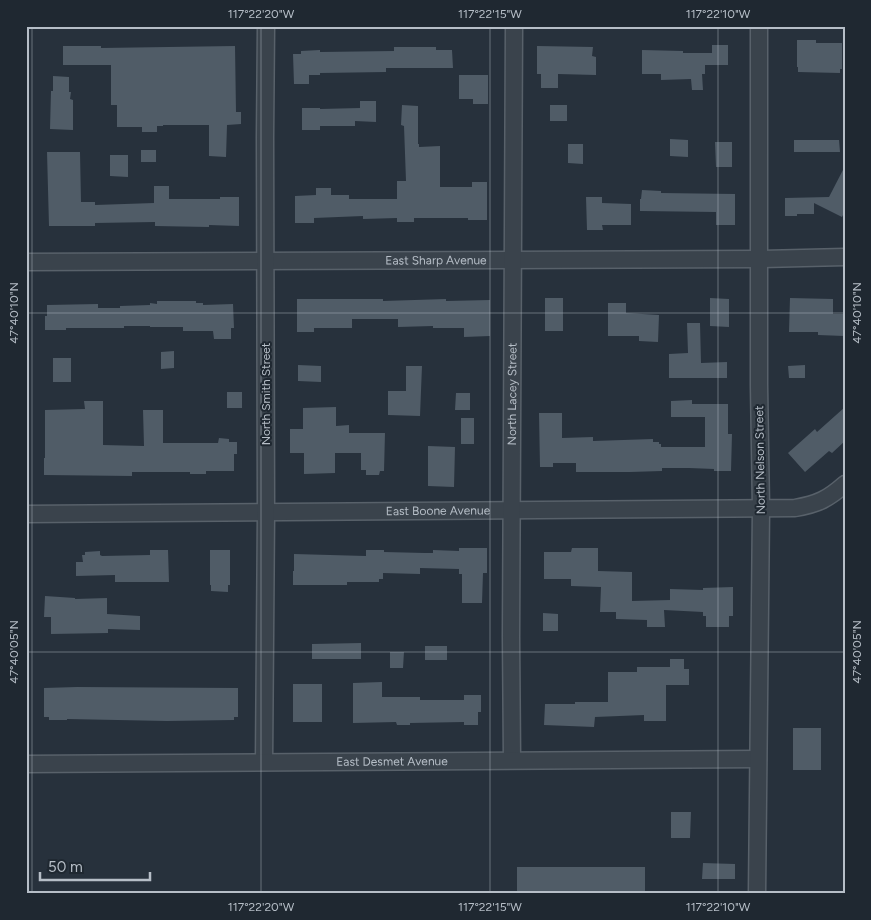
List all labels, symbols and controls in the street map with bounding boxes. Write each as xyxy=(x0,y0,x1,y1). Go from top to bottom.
text: 117°22'20"W xyxy=(228,7,295,21)
text: 117°22'15"W xyxy=(458,7,522,21)
text: 117°22'10"W xyxy=(686,7,751,21)
street label: East Sharp Avenue xyxy=(385,253,487,268)
text: 47°40'10"N xyxy=(7,282,21,344)
text: 47°40'10"N xyxy=(850,282,864,344)
street label: North Smith Street xyxy=(259,342,273,445)
street label: North Lacey Street xyxy=(505,342,519,445)
street label: North Nelson Street xyxy=(752,405,768,515)
street label: East Boone Avenue xyxy=(386,503,491,518)
text: 47°40'05"N xyxy=(7,620,21,684)
text: 47°40'05"N xyxy=(850,620,864,684)
street label: East Desmet Avenue xyxy=(336,754,448,769)
scale bar xyxy=(40,850,150,882)
text: 50 m xyxy=(48,858,83,876)
text: 117°22'20"W xyxy=(228,900,295,914)
text: 117°22'15"W xyxy=(458,900,522,914)
text: 117°22'10"W xyxy=(686,900,751,914)

